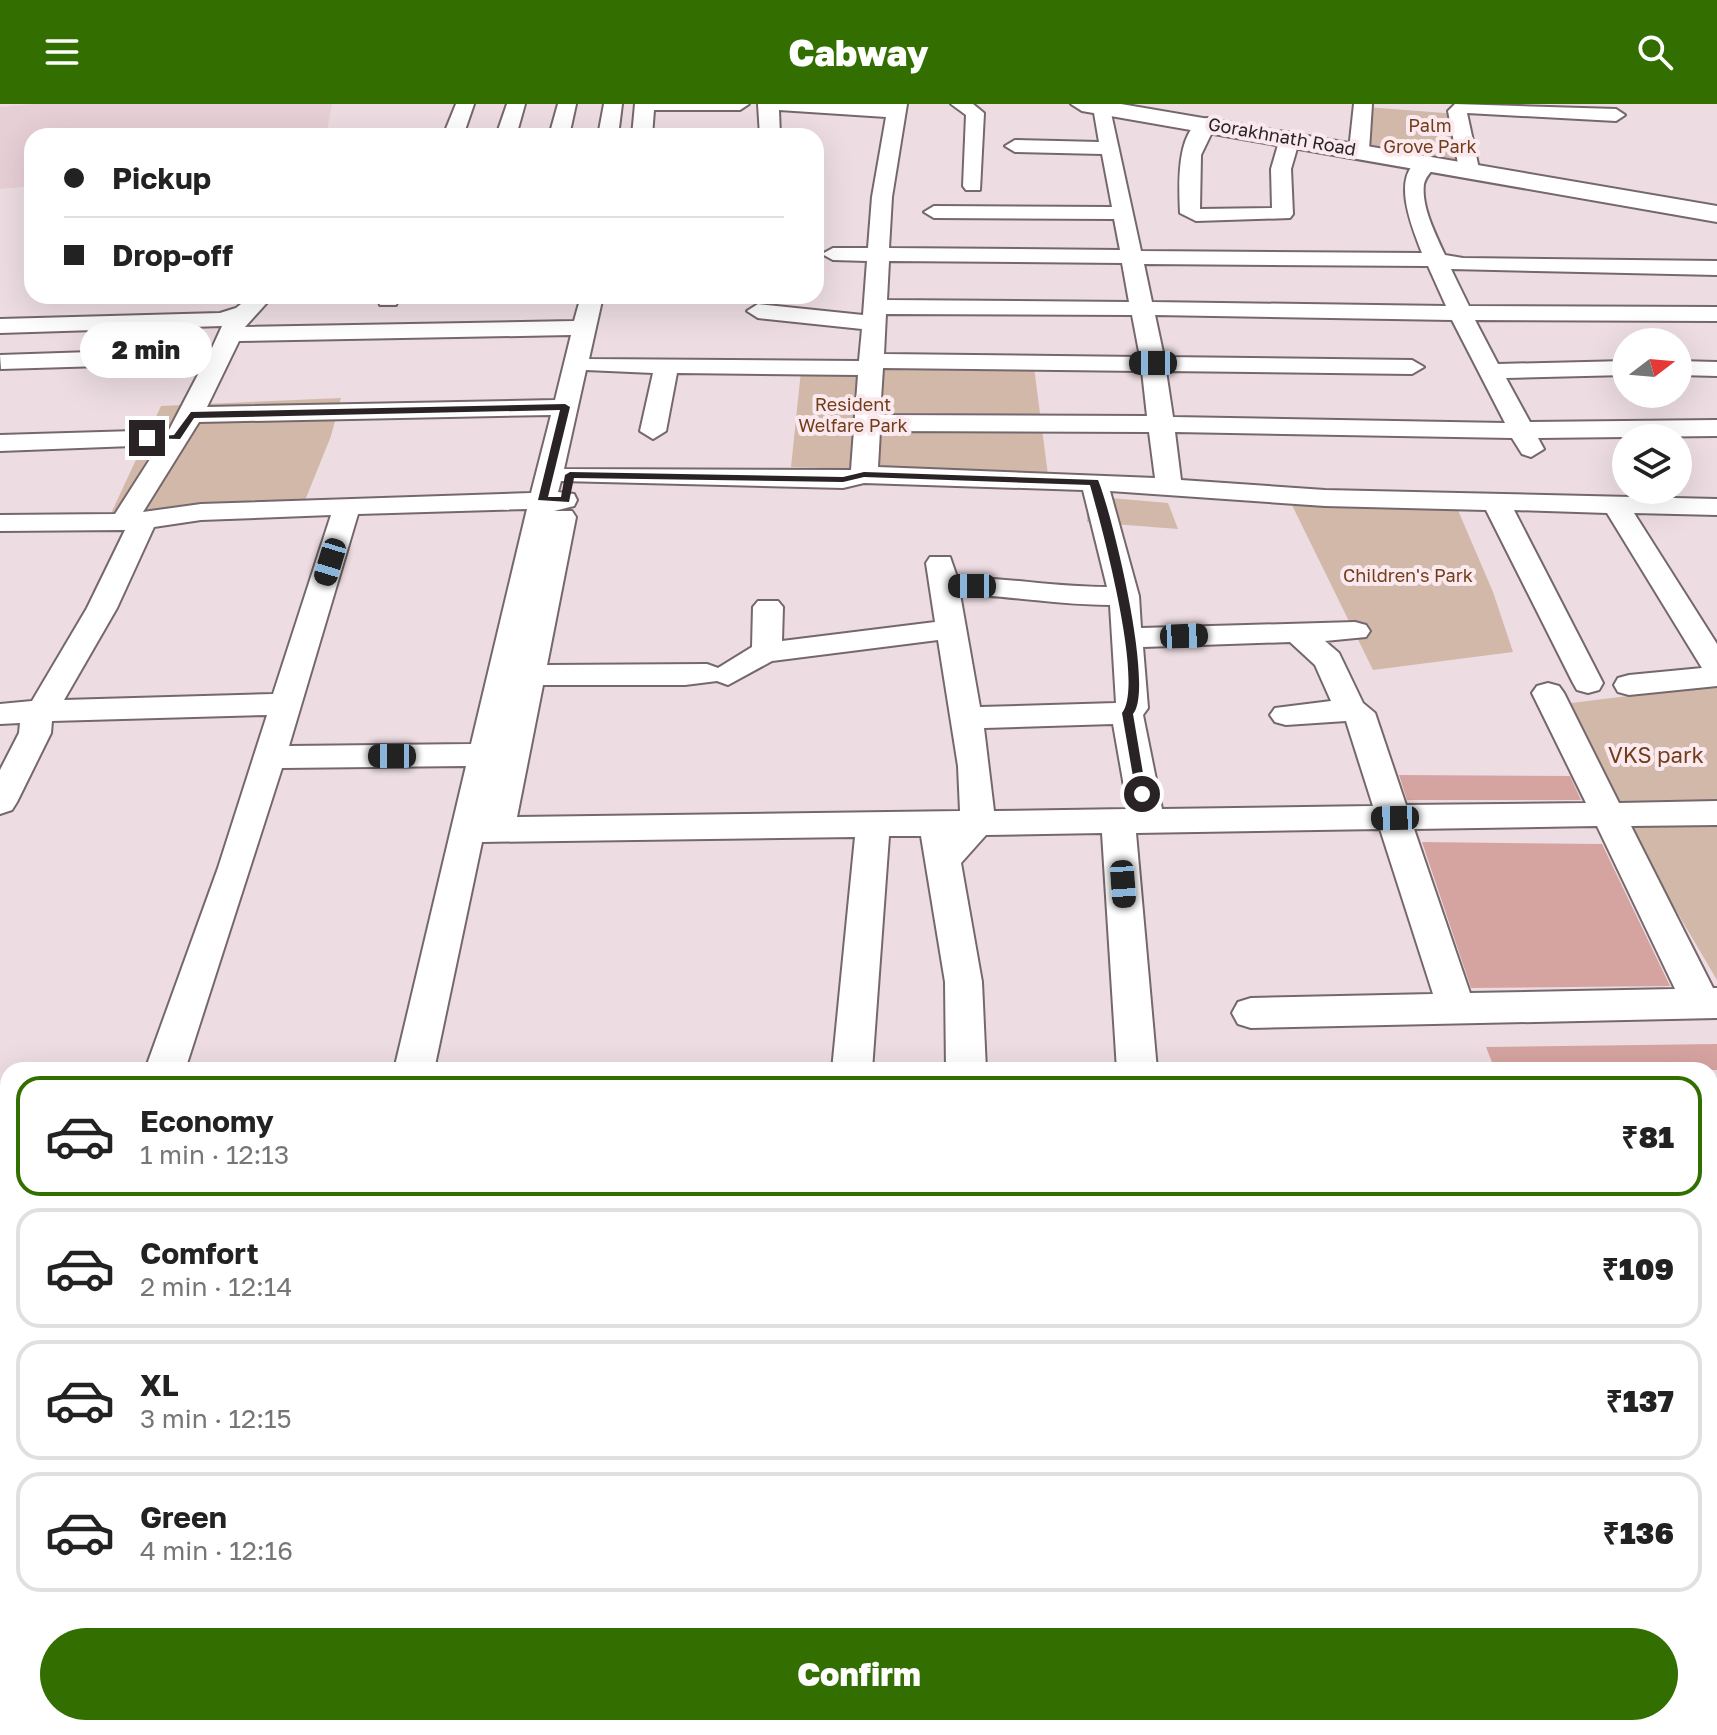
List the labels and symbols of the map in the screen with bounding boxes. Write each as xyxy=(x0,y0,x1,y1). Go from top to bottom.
street label: Gorakhnath Road xyxy=(1207,112,1358,160)
park label: Palm Grove Park xyxy=(1383,114,1477,157)
callout: 2 min xyxy=(81,322,213,378)
north arrow xyxy=(1612,328,1692,408)
car xyxy=(1129,351,1177,375)
park label: Resident Welfare Park xyxy=(798,393,908,436)
route end xyxy=(129,420,165,456)
car xyxy=(312,536,348,588)
park label: Children's Park xyxy=(1343,564,1473,586)
car xyxy=(948,574,996,598)
car xyxy=(1160,623,1208,649)
park label: VKS park xyxy=(1608,741,1704,768)
car xyxy=(368,744,416,768)
route start xyxy=(1124,776,1160,812)
car xyxy=(1371,806,1419,830)
car xyxy=(1109,859,1137,909)

